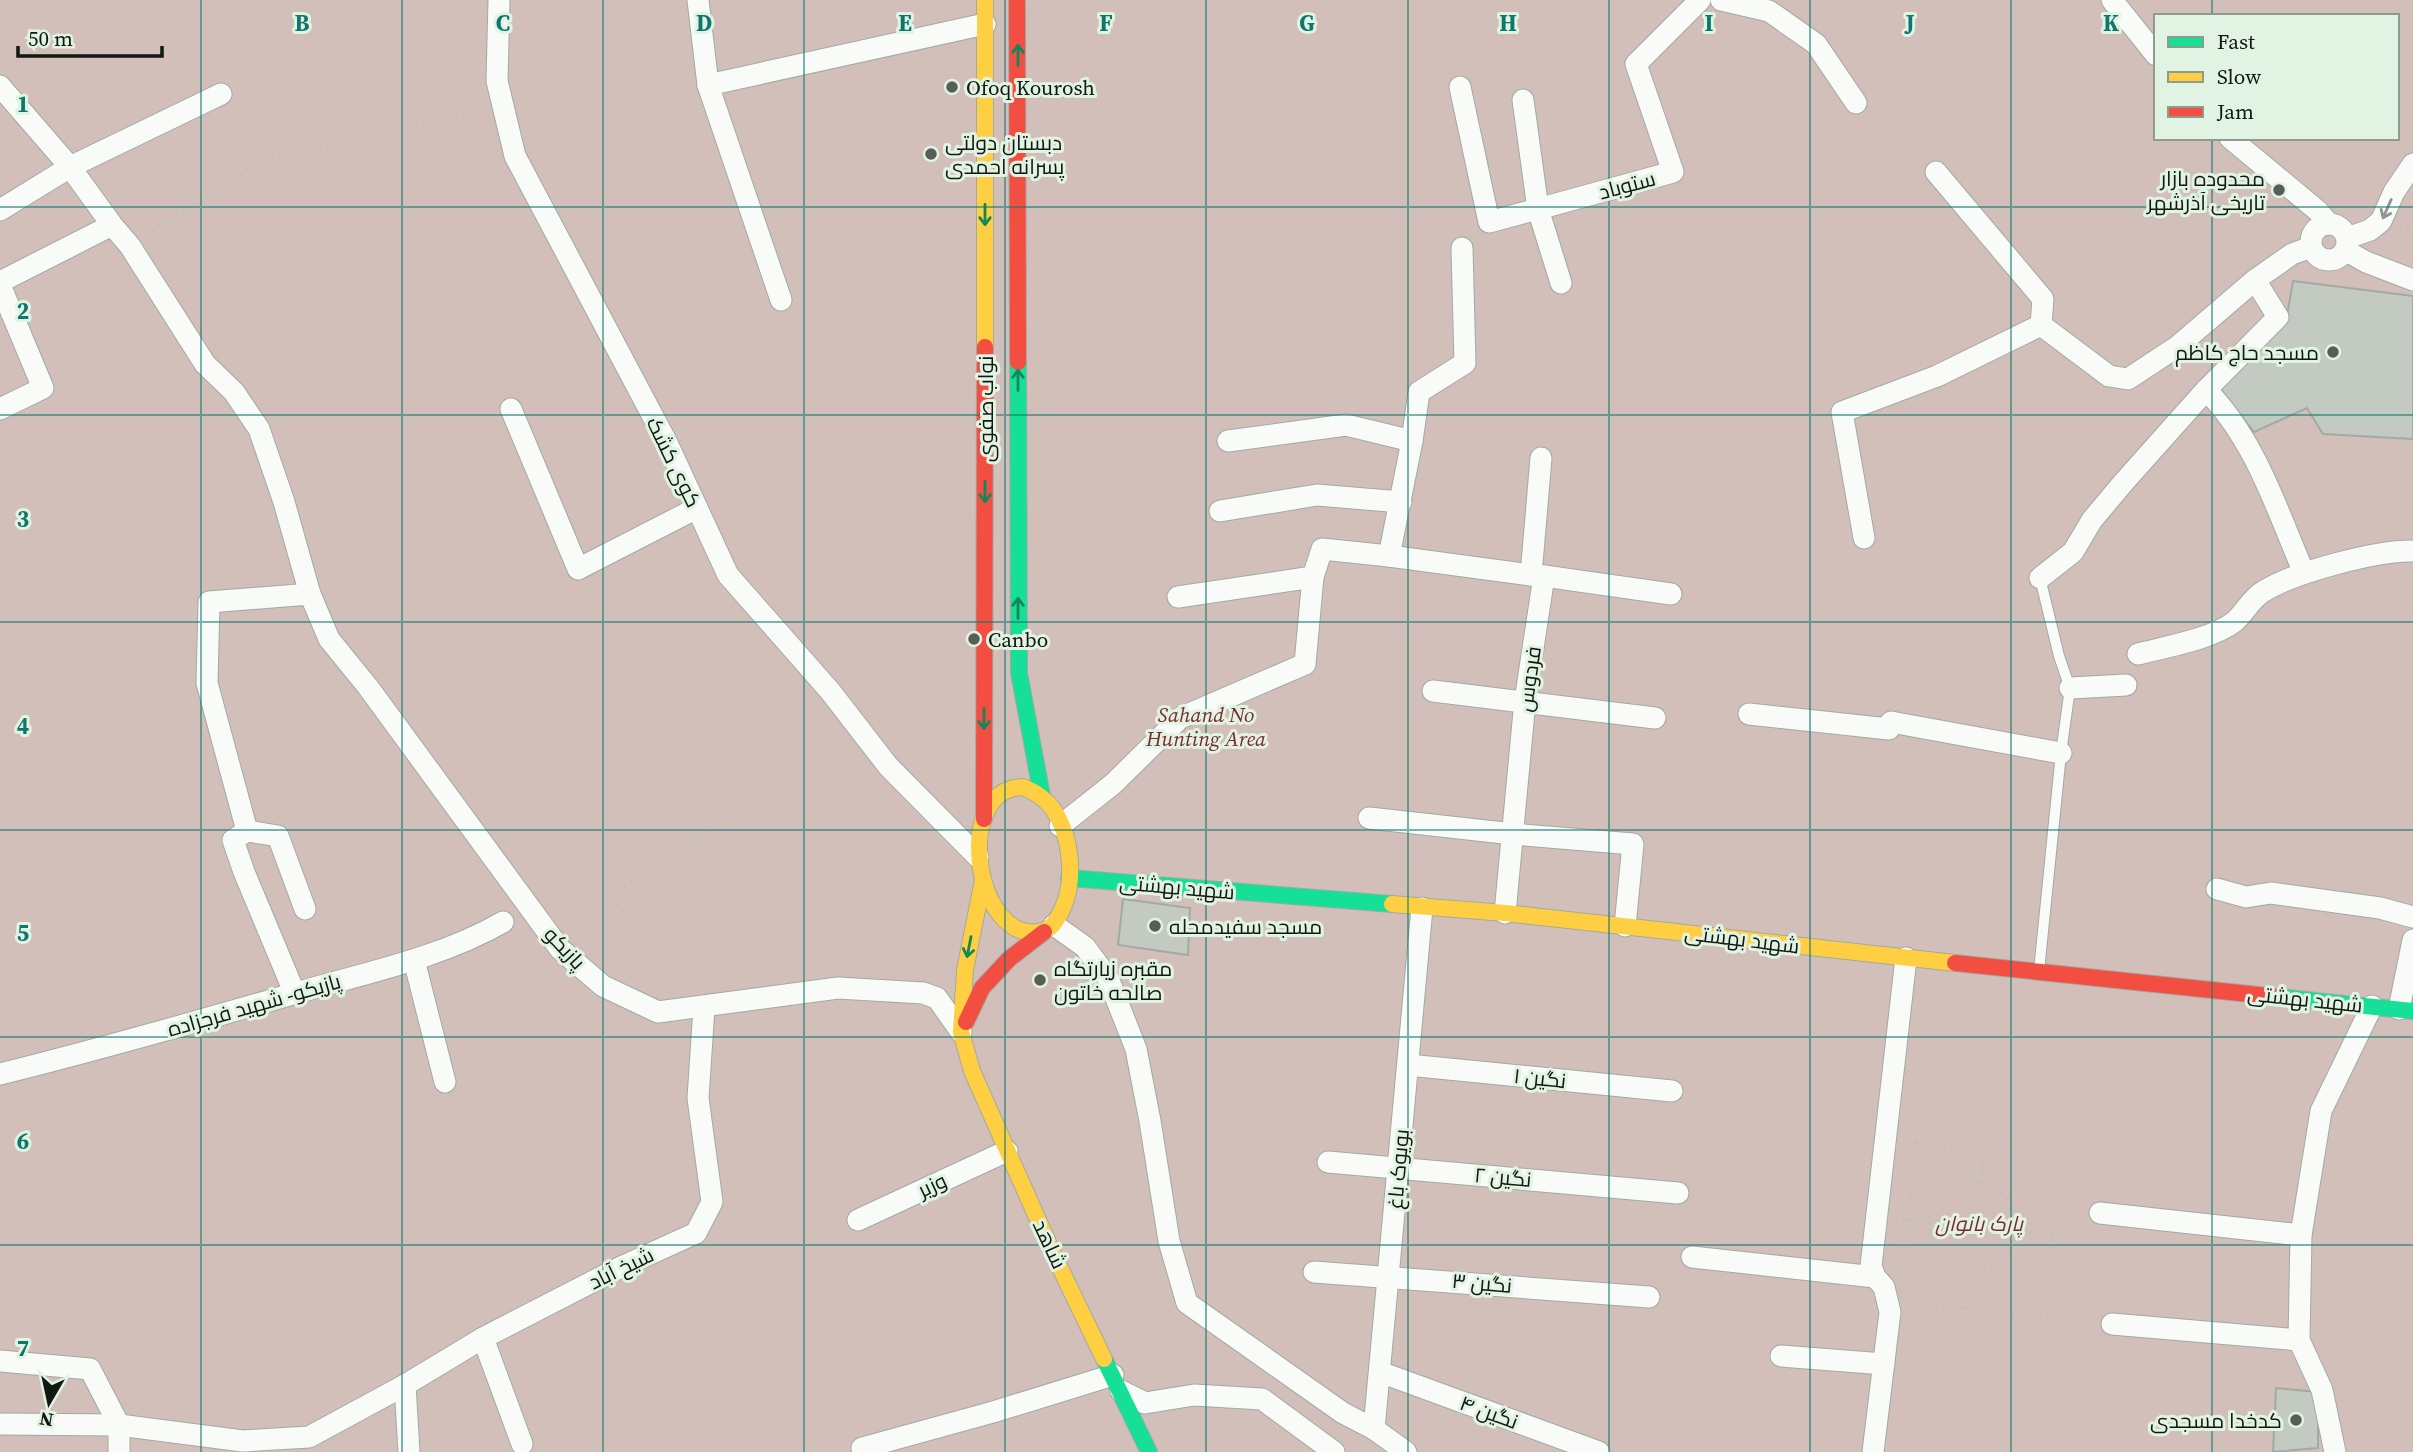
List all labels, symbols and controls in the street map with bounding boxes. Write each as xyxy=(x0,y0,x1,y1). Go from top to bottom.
text: B xyxy=(295,7,310,39)
text: C xyxy=(496,7,510,39)
text: D xyxy=(696,7,712,39)
text: E xyxy=(898,7,912,39)
text: F xyxy=(1099,7,1113,39)
text: G xyxy=(1299,7,1315,39)
text: H xyxy=(1499,7,1517,39)
text: I xyxy=(1705,7,1714,39)
text: J xyxy=(1903,7,1915,39)
text: K xyxy=(2103,7,2119,39)
scale bar xyxy=(18,14,161,58)
legend xyxy=(2154,14,2399,140)
text: 50 m xyxy=(28,24,73,53)
text: Fast xyxy=(2217,27,2255,56)
one-way arrow xyxy=(1011,43,1025,66)
text: Slow xyxy=(2217,62,2261,91)
place label: Ofoq Kourosh xyxy=(966,73,1095,102)
marker: Ofoq Kourosh xyxy=(944,79,960,95)
text: 1 xyxy=(17,88,29,120)
text: Jam xyxy=(2216,97,2254,126)
place label: دبستان دولتی پسرانه احمدی xyxy=(945,128,1065,181)
marker: دبستان دولتی پسرانه احمدی xyxy=(923,146,939,162)
street label: ستوباد xyxy=(1595,164,1659,206)
place label: محدوده بازار تاریخی آذرشهر xyxy=(2146,164,2265,217)
marker: محدوده بازار تاریخی آذرشهر xyxy=(2271,182,2287,198)
one-way arrow xyxy=(2380,198,2393,219)
one-way arrow xyxy=(978,203,992,226)
text: 2 xyxy=(17,295,29,327)
place label: مسجد حاج کاظم xyxy=(2175,338,2319,367)
marker: مسجد حاج کاظم xyxy=(2325,344,2341,360)
street label: نواب صفوی xyxy=(971,356,1000,462)
one-way arrow xyxy=(1011,369,1025,392)
street label: کوی کشک xyxy=(640,412,708,512)
one-way arrow xyxy=(978,480,992,503)
text: 3 xyxy=(17,503,29,535)
one-way arrow xyxy=(1011,596,1025,619)
place label: Canbo xyxy=(988,625,1048,654)
marker: Canbo xyxy=(966,631,982,647)
street label: فردوس xyxy=(1510,644,1548,714)
park label: Sahand No Hunting Area xyxy=(1145,700,1266,753)
one-way arrow xyxy=(977,707,991,730)
text: 4 xyxy=(17,710,29,742)
street label: شهید بهشتی xyxy=(1118,868,1236,906)
place label: مسجد سفیدمحله xyxy=(1169,912,1322,941)
text: 5 xyxy=(17,917,29,949)
marker: مسجد سفیدمحله xyxy=(1147,918,1163,934)
street label: شهید بهشتی xyxy=(1683,918,1801,960)
street label: پازیکو xyxy=(538,920,593,976)
one-way arrow xyxy=(962,935,976,958)
place label: مقبره زیارتگاه صالحه خاتون xyxy=(1054,954,1172,1007)
street label: پازیکو- شهید فرجزاده xyxy=(164,966,344,1044)
marker: مقبره زیارتگاه صالحه خاتون xyxy=(1032,972,1048,988)
street label: شهید بهشتی xyxy=(2246,979,2364,1019)
street label: نگین ۱ xyxy=(1512,1061,1568,1095)
text: 6 xyxy=(17,1125,29,1157)
street label: بویوک باغ xyxy=(1380,1128,1416,1210)
street label: نگین ۲ xyxy=(1473,1160,1533,1194)
street label: وزیر xyxy=(912,1166,951,1205)
park label: پارک بانوان xyxy=(1935,1209,2024,1238)
street label: شاهد xyxy=(1026,1215,1074,1273)
street label: شیخ آباد xyxy=(584,1240,658,1296)
street label: نگین ۳ xyxy=(1451,1266,1513,1300)
text: 7 xyxy=(17,1332,29,1364)
north arrow xyxy=(14,1368,84,1438)
street label: نگین ۴ xyxy=(1456,1388,1522,1436)
text: N xyxy=(37,1406,55,1434)
place label: کدخدا مسجدی xyxy=(2150,1406,2282,1435)
marker: کدخدا مسجدی xyxy=(2288,1412,2304,1428)

